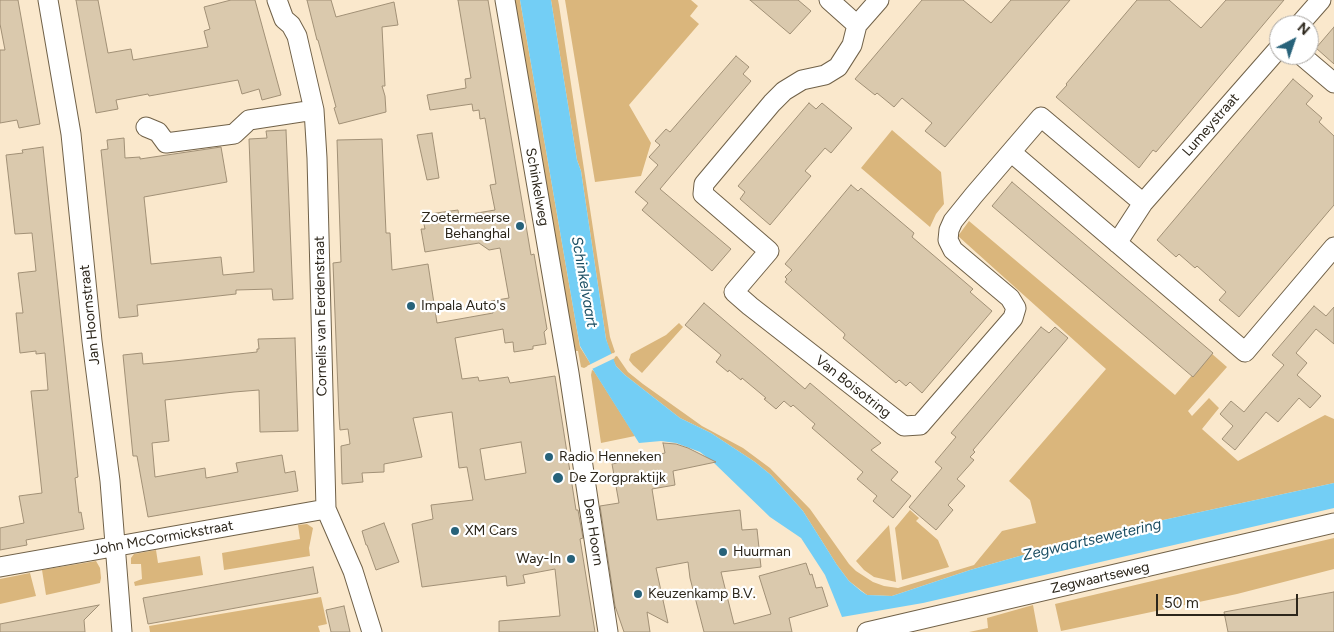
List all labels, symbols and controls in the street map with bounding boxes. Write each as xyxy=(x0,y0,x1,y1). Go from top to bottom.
north arrow xyxy=(1269,15,1319,65)
text: N xyxy=(1294,19,1313,39)
street label: Lumeystraat xyxy=(1179,90,1243,160)
street label: Schinkelweg xyxy=(522,147,552,227)
place label: Zoetermeerse Behanghal xyxy=(422,210,510,242)
marker: Zoetermeerse Behanghal xyxy=(514,220,526,232)
water label: Schinkelvaart xyxy=(567,235,601,329)
street label: Cornelis van Eerdenstraat xyxy=(311,236,331,396)
street label: Jan Hoornstraat xyxy=(76,264,104,366)
place label: Impala Auto's xyxy=(421,298,506,314)
marker: Impala Auto's xyxy=(405,300,417,312)
street label: Van Boisotring xyxy=(812,352,894,422)
place label: Radio Henneken xyxy=(559,449,661,465)
marker: Radio Henneken xyxy=(543,451,555,463)
place label: De Zorgpraktijk xyxy=(569,470,666,486)
marker: De Zorgpraktijk xyxy=(551,471,565,485)
street label: Den Hoorn xyxy=(579,497,607,567)
water label: Zegwaartsewetering xyxy=(1021,515,1163,565)
street label: John McCormickstraat xyxy=(91,517,235,559)
place label: XM Cars xyxy=(465,523,517,539)
marker: XM Cars xyxy=(449,525,461,537)
place label: Huurman xyxy=(733,544,791,560)
marker: Huurman xyxy=(717,546,729,558)
place label: Way-In xyxy=(516,551,561,567)
marker: Way-In xyxy=(565,553,577,565)
street label: Zegwaartseweg xyxy=(1049,558,1151,598)
scale bar xyxy=(1159,584,1302,616)
place label: Keuzenkamp B.V. xyxy=(648,586,756,602)
marker: Keuzenkamp B.V. xyxy=(632,588,644,600)
text: 50 m xyxy=(1164,594,1199,612)

